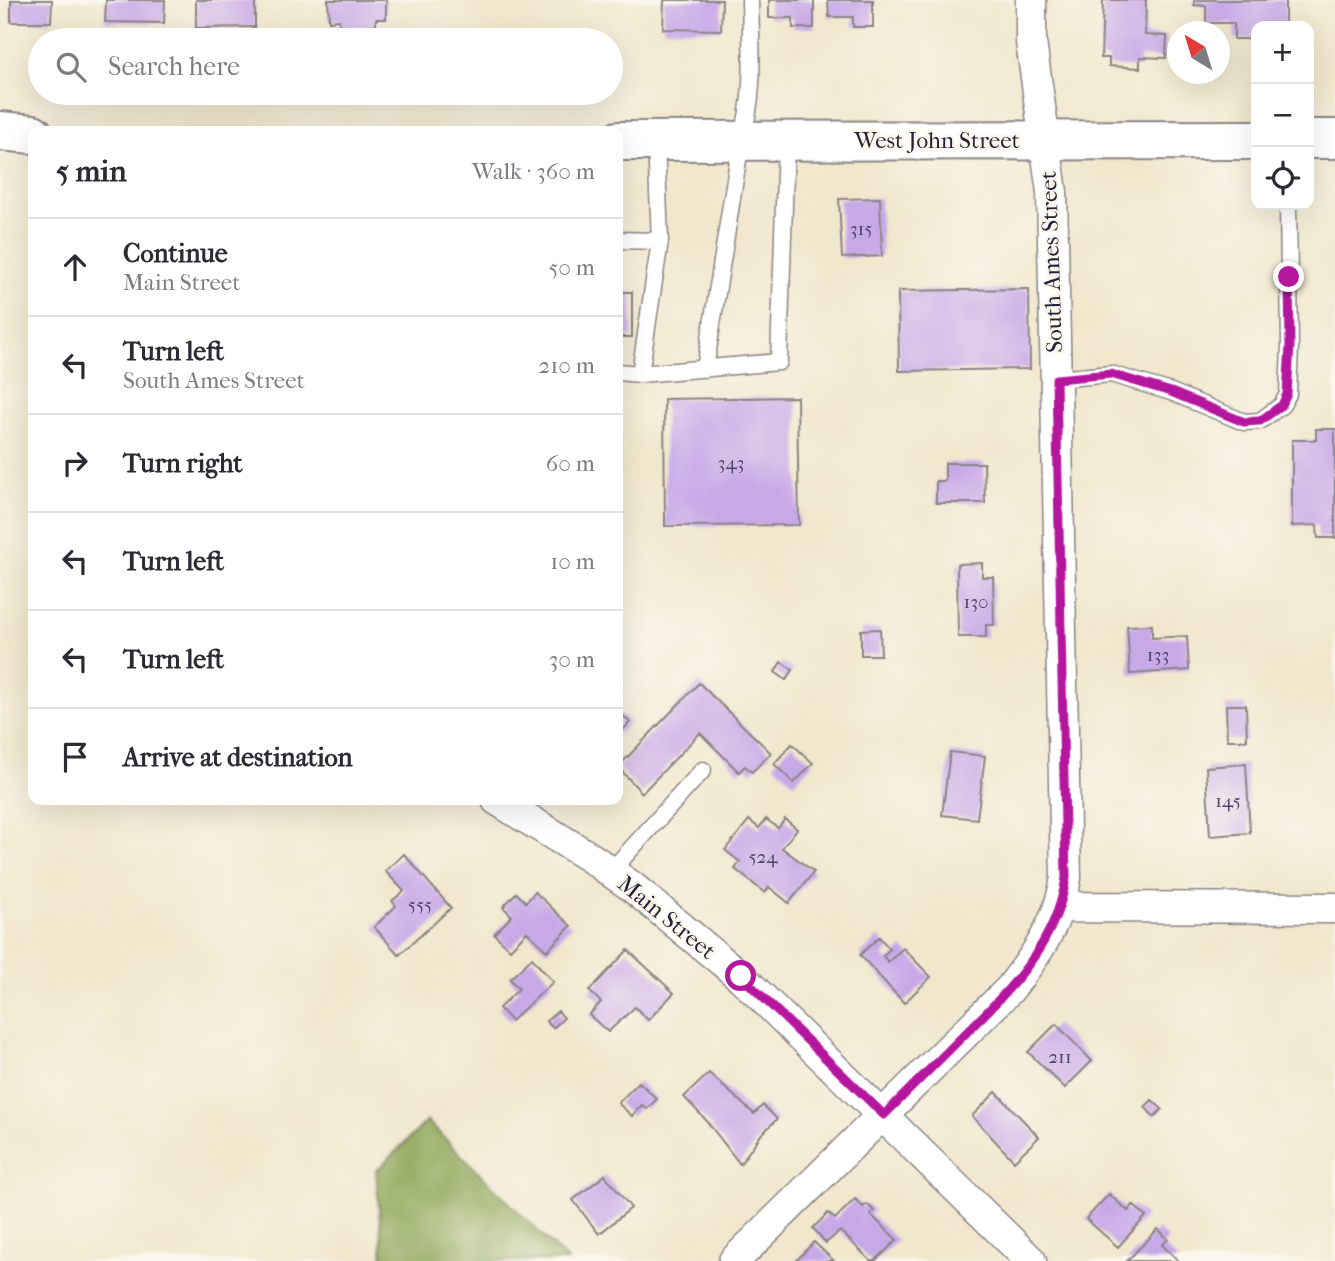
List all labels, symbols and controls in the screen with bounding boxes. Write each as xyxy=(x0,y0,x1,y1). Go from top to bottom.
north arrow xyxy=(1167,21,1230,84)
map controls xyxy=(1251,21,1314,210)
button: + xyxy=(1251,21,1314,84)
search box xyxy=(28,28,623,105)
icon: search xyxy=(52,48,90,86)
text: Search here xyxy=(108,51,240,82)
button: − xyxy=(1251,84,1314,147)
street label: West John Street xyxy=(853,127,1020,154)
button: locate xyxy=(1251,147,1314,210)
text: 5 min xyxy=(56,154,127,189)
text: Walk · 360 m xyxy=(472,158,595,185)
street label: South Ames Street xyxy=(1035,171,1068,353)
house number: 315 xyxy=(850,218,872,240)
text: Continue xyxy=(123,238,228,269)
icon: ahead xyxy=(56,248,94,286)
text: 50 m xyxy=(548,254,595,281)
route end xyxy=(1273,261,1304,292)
text: Main Street xyxy=(123,269,240,296)
text: Turn left xyxy=(123,336,224,367)
icon: left xyxy=(56,346,94,384)
text: 210 m xyxy=(538,352,595,379)
text: South Ames Street xyxy=(123,367,305,394)
icon: right xyxy=(56,444,94,482)
text: Turn right xyxy=(123,448,243,479)
text: 60 m xyxy=(546,450,595,477)
house number: 343 xyxy=(718,452,744,474)
icon: left xyxy=(56,542,94,580)
text: Turn left xyxy=(123,546,224,577)
text: 10 m xyxy=(550,548,595,575)
house number: 130 xyxy=(963,591,989,613)
icon: left xyxy=(56,640,94,678)
text: Turn left xyxy=(123,644,224,675)
house number: 133 xyxy=(1147,644,1169,666)
text: 30 m xyxy=(549,646,595,673)
icon: arrive xyxy=(56,738,94,776)
text: Arrive at destination xyxy=(123,742,353,773)
house number: 145 xyxy=(1215,790,1241,812)
house number: 524 xyxy=(748,846,778,868)
street label: Main Street xyxy=(613,870,721,965)
house number: 555 xyxy=(408,894,432,916)
route start xyxy=(725,960,756,991)
house number: 211 xyxy=(1048,1046,1072,1068)

